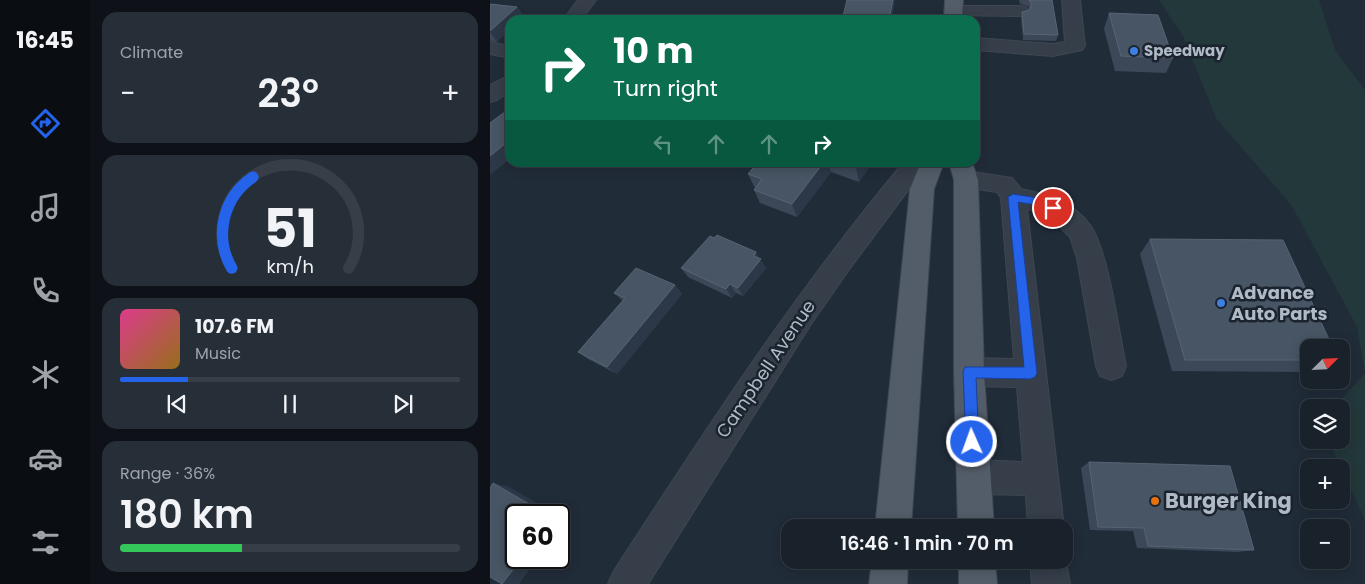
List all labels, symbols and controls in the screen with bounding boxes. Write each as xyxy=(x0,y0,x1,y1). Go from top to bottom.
text: 16:45 xyxy=(16,25,74,56)
text: 10 m xyxy=(613,26,693,75)
icon: right xyxy=(530,35,595,100)
place label: Speedway xyxy=(1144,40,1225,61)
text: Climate xyxy=(120,41,183,64)
marker: Speedway xyxy=(1128,45,1140,57)
text: 23° xyxy=(257,67,319,120)
text: Turn right xyxy=(613,73,718,104)
text: − xyxy=(120,74,135,113)
text: + xyxy=(441,74,460,113)
icon: directions xyxy=(28,106,63,141)
icon: left xyxy=(649,130,677,158)
icon: ahead xyxy=(702,130,730,158)
icon: ahead xyxy=(755,130,783,158)
icon: right xyxy=(808,130,836,158)
pin xyxy=(1032,187,1074,229)
icon: music xyxy=(28,190,63,225)
text: 51 xyxy=(263,192,317,265)
icon: arrive xyxy=(1039,194,1067,222)
text: km/h xyxy=(266,254,314,279)
icon: phone xyxy=(28,273,63,308)
place label: Advance Auto Parts xyxy=(1231,280,1328,326)
street label: Campbell Avenue xyxy=(710,295,821,443)
marker: Advance Auto Parts xyxy=(1215,297,1227,309)
text: 107.6 FM xyxy=(195,313,274,340)
north arrow xyxy=(1300,339,1350,389)
map controls xyxy=(1300,339,1350,569)
text: Music xyxy=(195,342,241,365)
icon: climate xyxy=(28,357,63,392)
icon: previous xyxy=(163,390,191,418)
icon: pause xyxy=(276,390,304,418)
icon: next xyxy=(389,390,417,418)
button: layers xyxy=(1300,399,1350,449)
position arrow xyxy=(945,415,997,467)
icon: car xyxy=(28,441,63,476)
button: + xyxy=(1300,459,1350,509)
text: Range · 36% xyxy=(120,462,215,485)
place label: Burger King xyxy=(1165,486,1292,515)
text: 180 km xyxy=(120,488,254,541)
marker: Burger King xyxy=(1149,495,1161,507)
speed limit sign: 60 xyxy=(505,504,570,569)
button: − xyxy=(1300,519,1350,569)
icon: filters xyxy=(28,525,63,560)
text: 16:46 · 1 min · 70 m xyxy=(840,530,1014,557)

